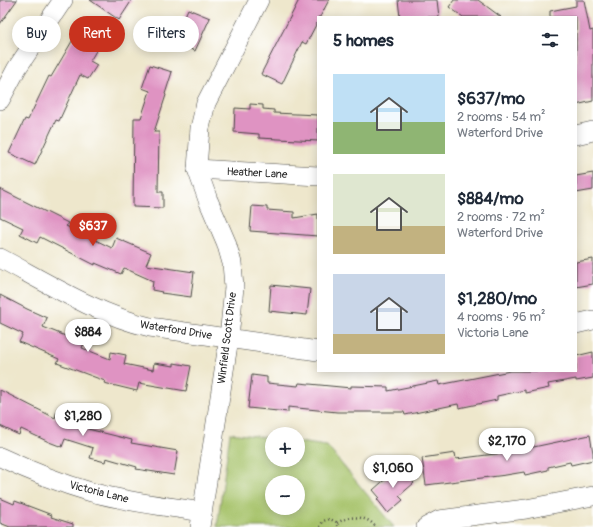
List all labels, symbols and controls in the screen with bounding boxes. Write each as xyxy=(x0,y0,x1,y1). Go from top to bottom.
chip: Buy xyxy=(12,16,61,52)
chip: Rent xyxy=(69,16,125,52)
chip: Filters xyxy=(133,16,199,52)
icon: filters xyxy=(539,29,561,51)
text: 5 homes xyxy=(333,30,394,51)
text: $637/mo xyxy=(457,88,525,109)
icon: home xyxy=(365,90,413,138)
text: 2 rooms · 54 m² xyxy=(457,109,545,125)
text: Waterford Drive xyxy=(457,125,543,141)
street label: Heather Lane xyxy=(226,165,288,181)
text: $884/mo xyxy=(457,188,524,209)
icon: home xyxy=(365,190,413,238)
text: 2 rooms · 72 m² xyxy=(457,209,545,225)
pin: $637 xyxy=(69,213,117,247)
text: $637 xyxy=(79,218,107,234)
text: Waterford Drive xyxy=(457,225,543,241)
text: $1,280/mo xyxy=(457,288,537,309)
icon: home xyxy=(365,290,413,338)
street label: Winfield Scott Drive xyxy=(215,291,239,385)
text: 4 rooms · 96 m² xyxy=(457,309,545,325)
street label: Waterford Drive xyxy=(139,318,213,342)
pin: $884 xyxy=(64,319,112,353)
text: $884 xyxy=(74,324,102,340)
text: Victoria Lane xyxy=(457,325,529,341)
pin: $1,280 xyxy=(50,403,116,437)
text: $1,280 xyxy=(64,408,102,424)
map controls xyxy=(265,427,305,515)
button: + xyxy=(265,427,305,467)
pin: $2,170 xyxy=(474,428,540,462)
text: $2,170 xyxy=(488,433,526,449)
pin: $1,060 xyxy=(360,455,426,489)
text: $1,060 xyxy=(373,460,413,476)
button: − xyxy=(265,475,305,515)
street label: Victoria Lane xyxy=(68,478,130,506)

